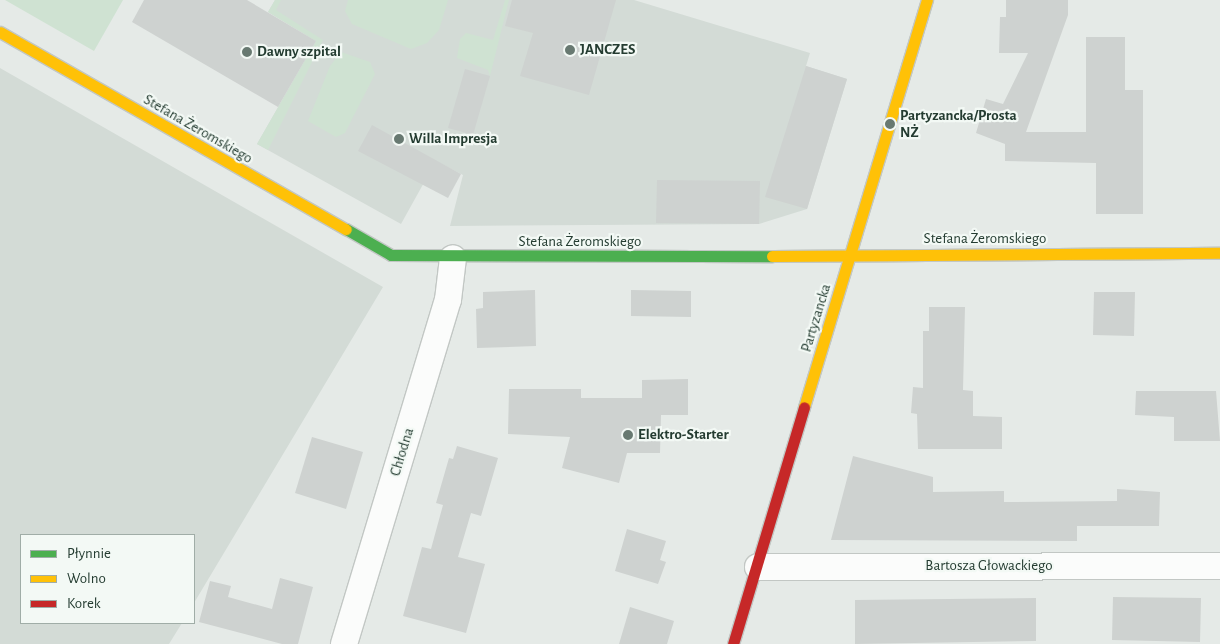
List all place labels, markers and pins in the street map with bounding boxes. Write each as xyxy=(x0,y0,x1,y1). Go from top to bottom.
place label: JANCZES xyxy=(580,41,635,59)
place label: Dawny szpital xyxy=(257,43,341,61)
marker: JANCZES xyxy=(564,44,576,56)
marker: Dawny szpital xyxy=(241,46,253,58)
place label: Partyzancka/Prosta NŻ xyxy=(900,106,1017,141)
marker: Partyzancka/Prosta NŻ xyxy=(884,118,896,130)
place label: Willa Impresja xyxy=(409,130,497,148)
marker: Willa Impresja xyxy=(393,133,405,145)
place label: Elektro-Starter xyxy=(638,426,729,444)
marker: Elektro-Starter xyxy=(622,429,634,441)

